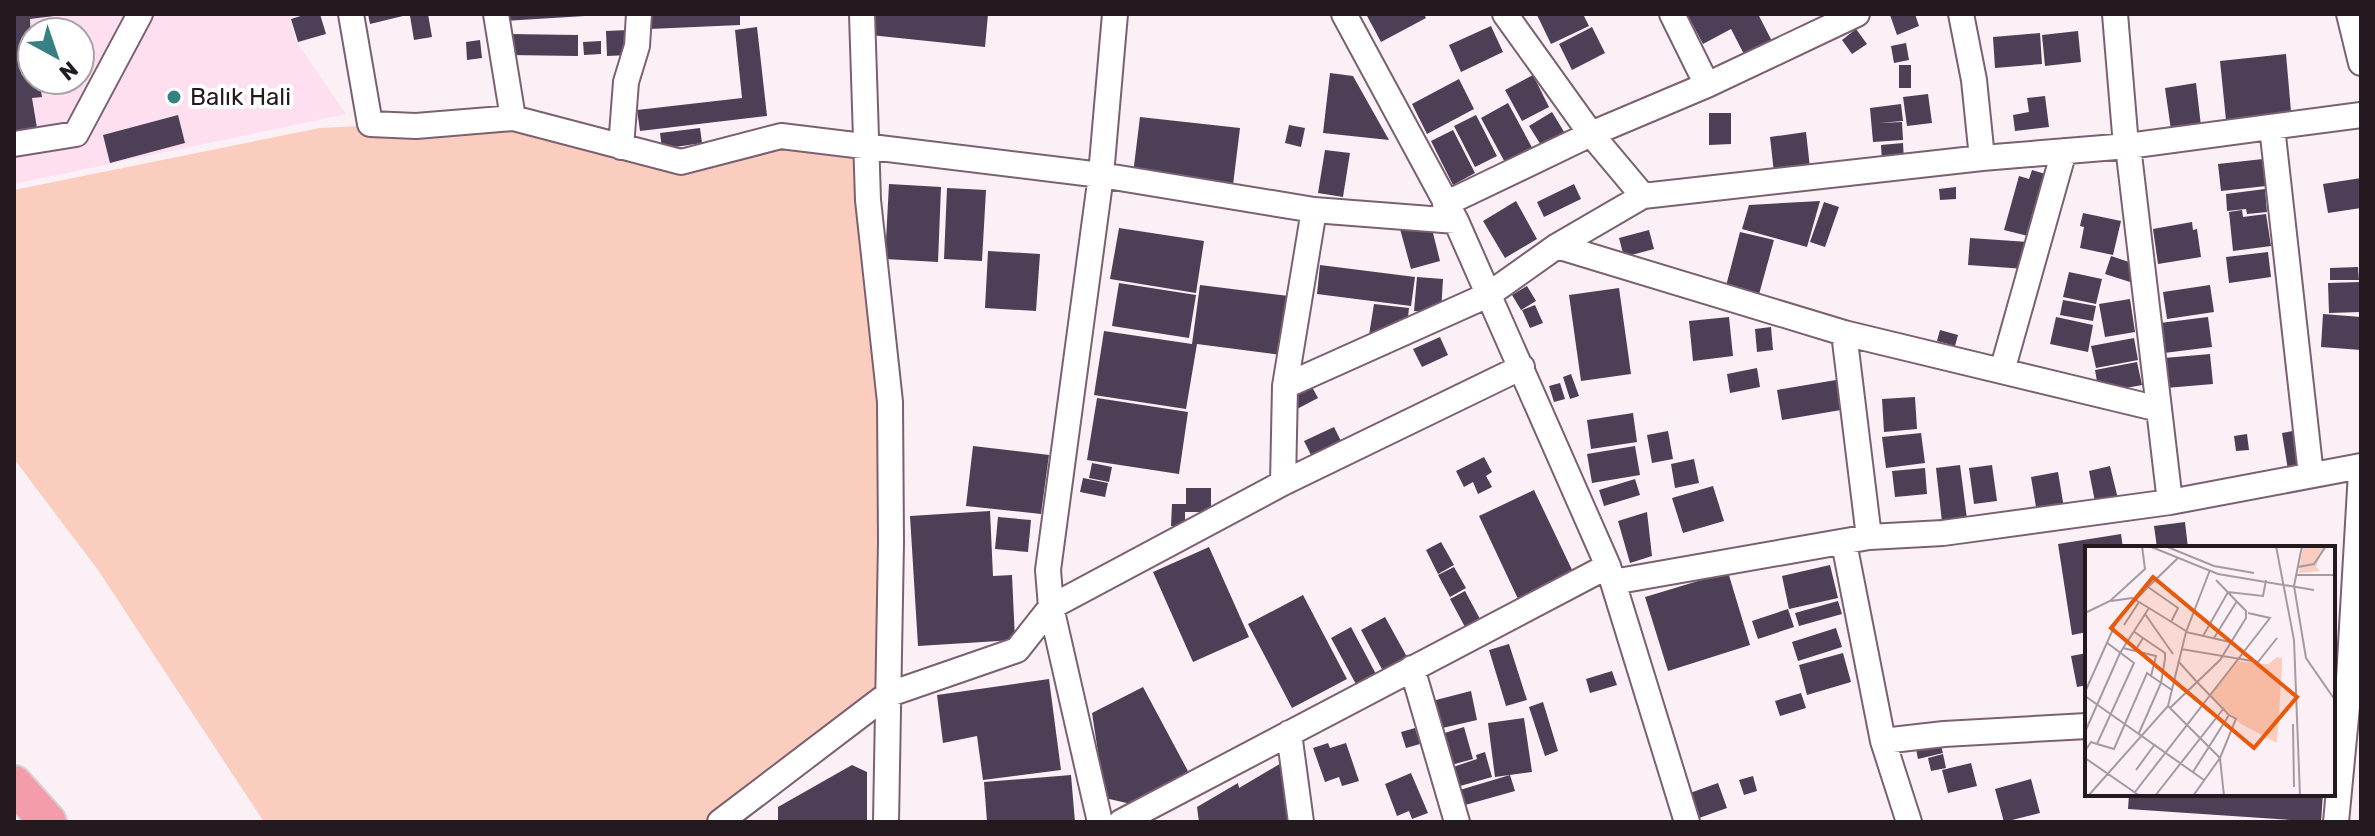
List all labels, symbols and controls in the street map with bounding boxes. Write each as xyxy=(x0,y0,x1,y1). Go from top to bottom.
north arrow xyxy=(16,16,96,96)
text: N xyxy=(54,56,83,86)
place label: Balık Hali xyxy=(190,83,291,111)
marker: Balık Hali xyxy=(165,88,183,106)
inset map xyxy=(2085,546,2335,796)

